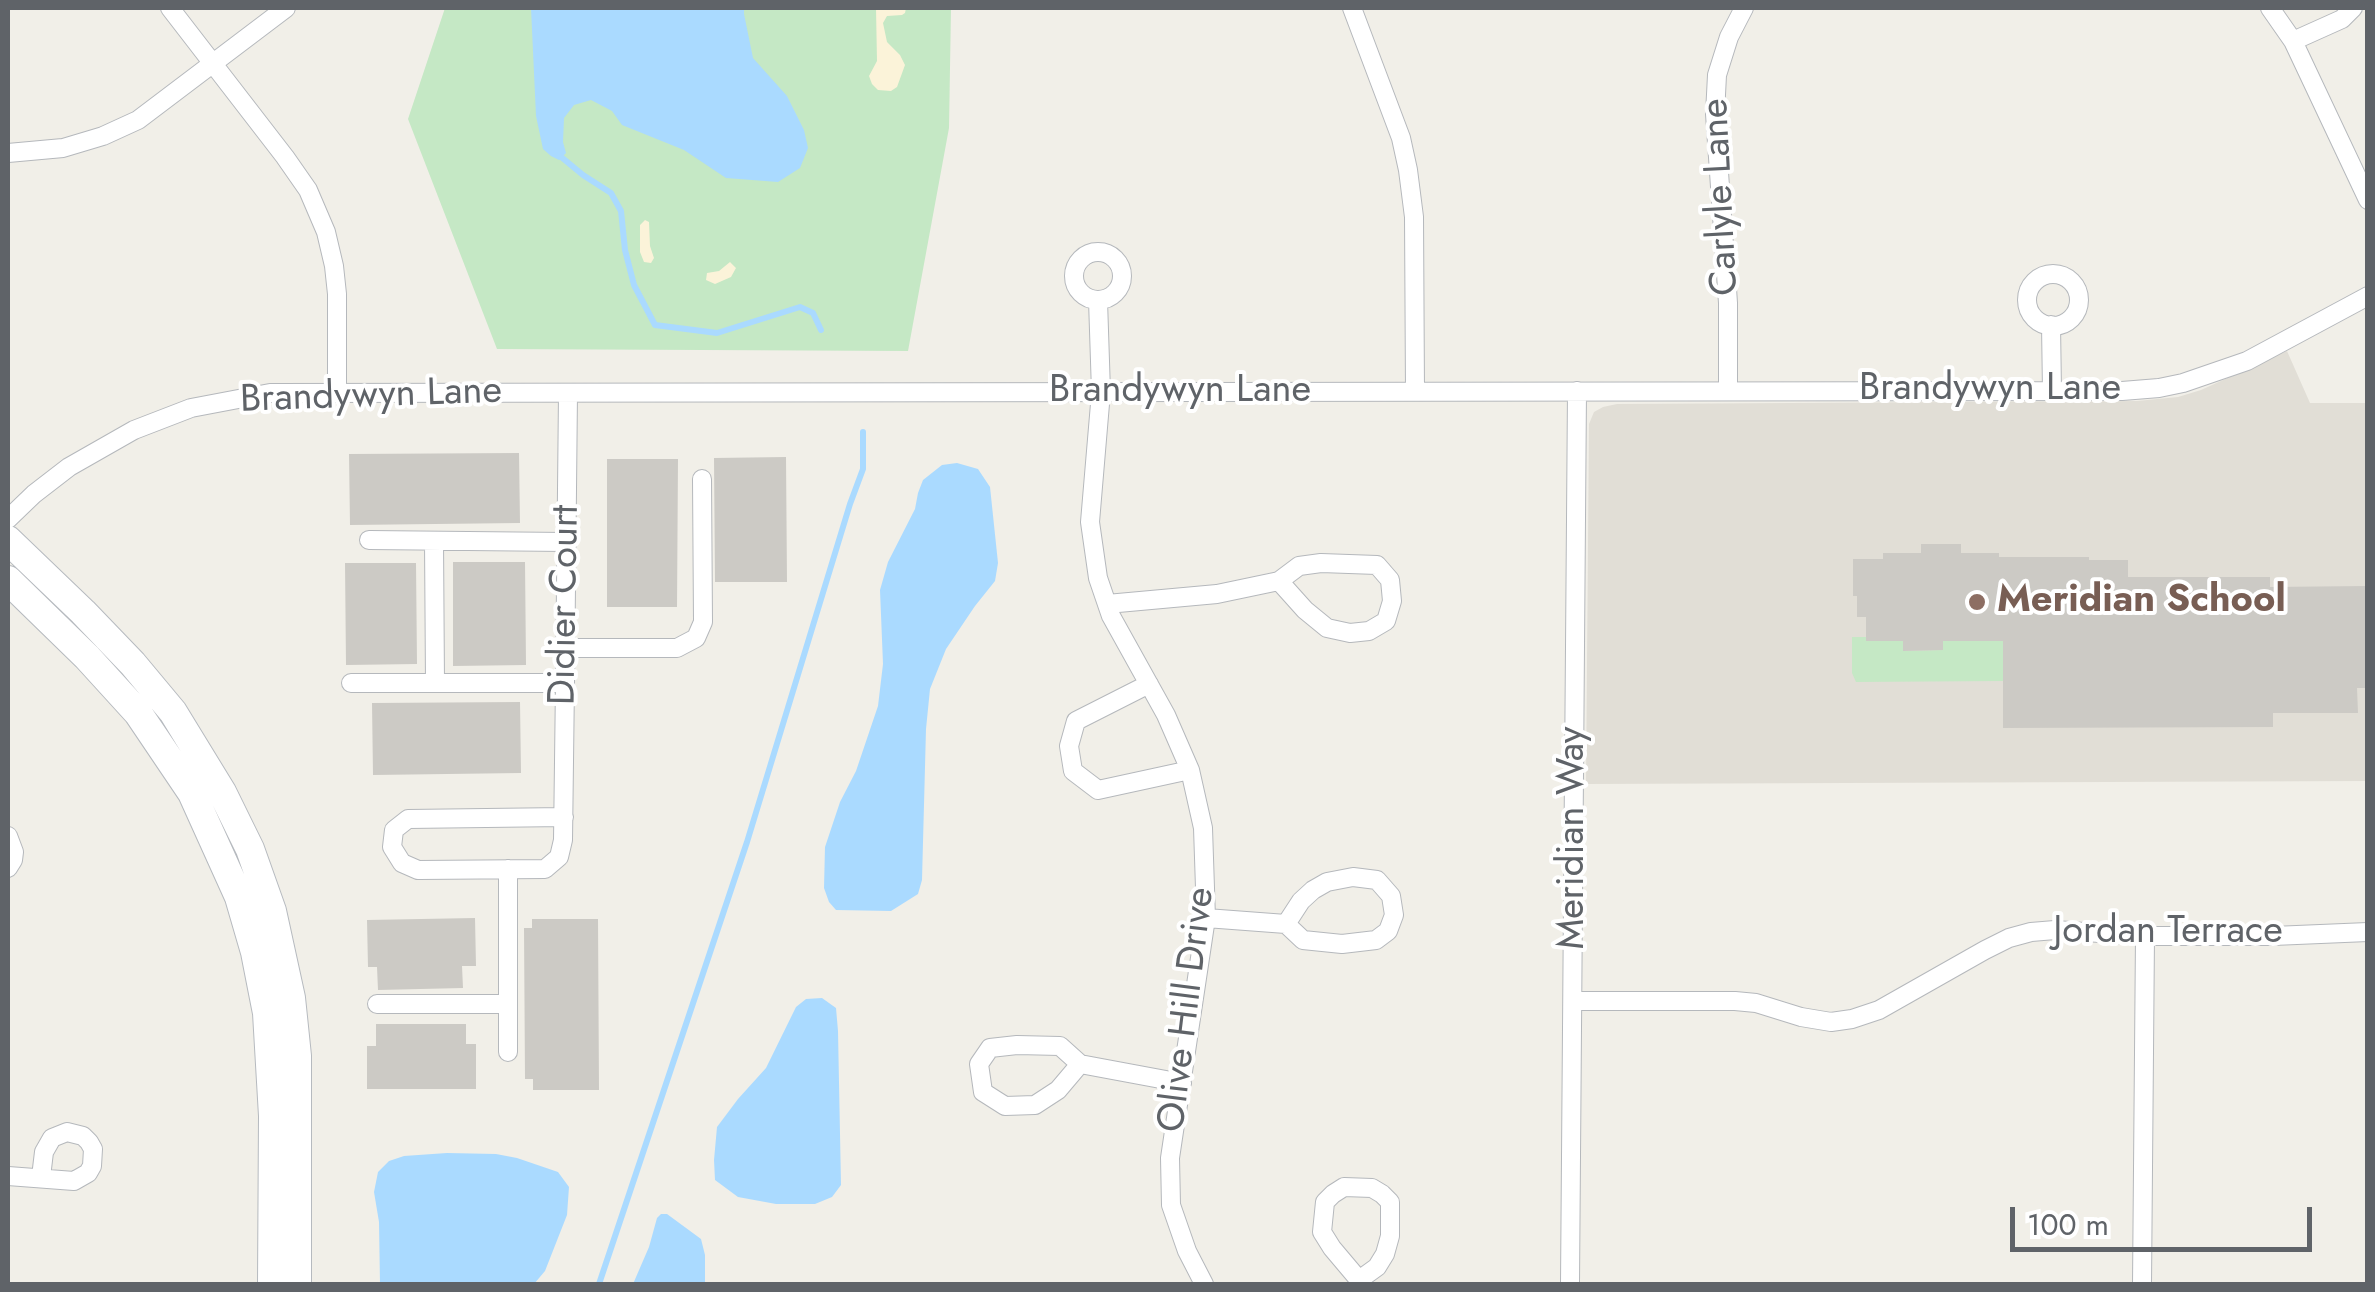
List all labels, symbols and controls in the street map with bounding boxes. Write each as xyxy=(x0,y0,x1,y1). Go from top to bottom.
street label: Carlyle Lane xyxy=(1694,97,1750,297)
street label: Brandywyn Lane xyxy=(1859,367,2121,413)
street label: Brandywyn Lane xyxy=(1049,369,1311,415)
street label: Brandywyn Lane xyxy=(239,370,503,424)
street label: Didier Court xyxy=(541,505,591,705)
place label: Meridian School xyxy=(1997,579,2286,625)
marker: Meridian School xyxy=(1966,591,1988,613)
street label: Meridian Way xyxy=(1551,726,1597,950)
street label: Olive Hill Drive xyxy=(1150,885,1226,1135)
street label: Jordan Terrace xyxy=(2053,910,2283,956)
scale bar xyxy=(2015,1187,2318,1249)
text: 100 m xyxy=(2027,1203,2109,1246)

